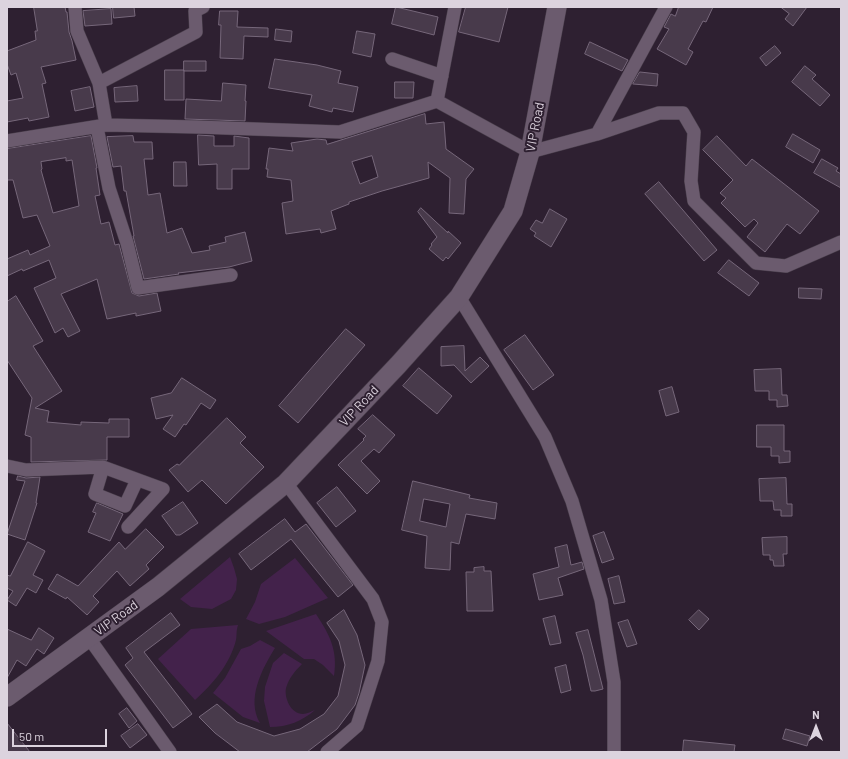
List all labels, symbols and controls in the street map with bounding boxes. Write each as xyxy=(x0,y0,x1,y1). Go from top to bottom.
street label: VIP Road xyxy=(523,101,547,153)
street label: VIP Road xyxy=(336,382,382,430)
street label: VIP Road xyxy=(91,597,141,639)
north arrow xyxy=(796,707,836,747)
text: N xyxy=(812,708,820,721)
scale bar xyxy=(14,721,109,747)
text: 50 m xyxy=(19,729,44,743)

